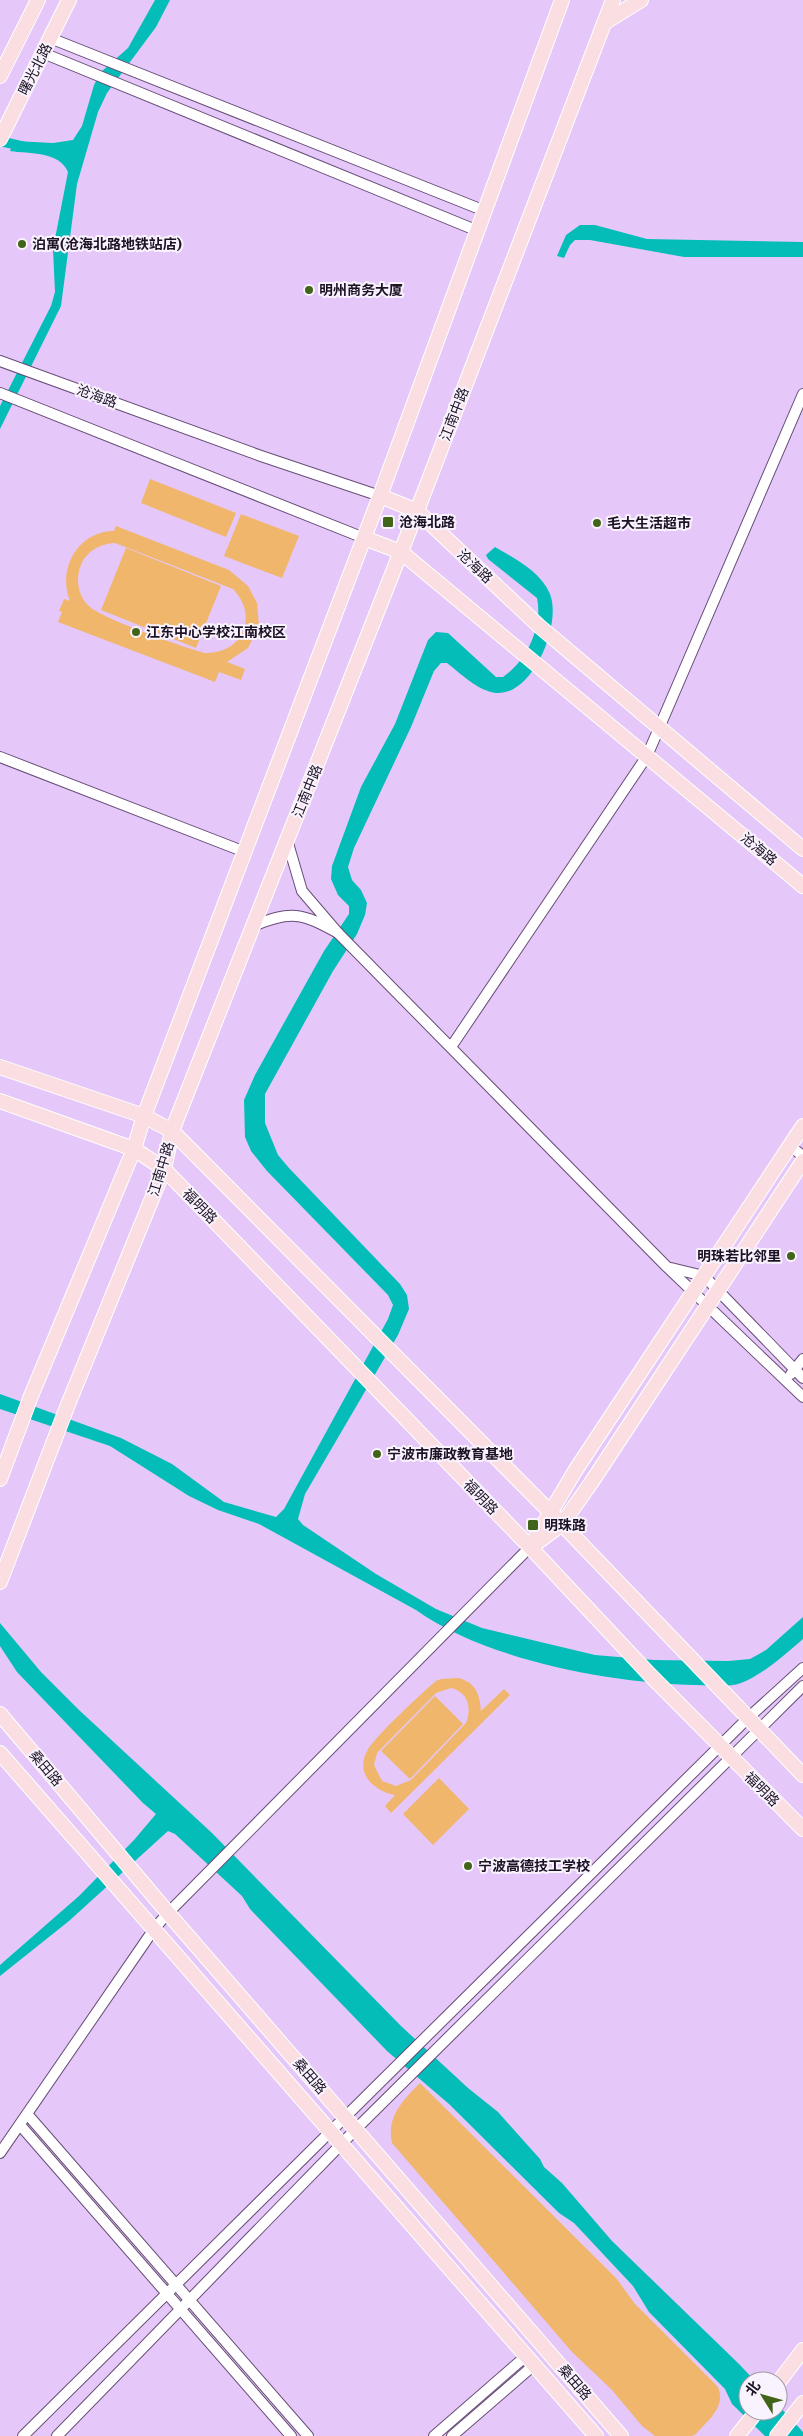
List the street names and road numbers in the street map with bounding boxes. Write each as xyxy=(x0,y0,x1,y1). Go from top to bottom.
street label: 曙光北路 xyxy=(14,40,56,98)
street label: 沧海路 xyxy=(74,380,120,412)
street label: 江南中路 xyxy=(436,385,472,443)
street label: 沧海路 xyxy=(454,545,496,587)
street label: 江南中路 xyxy=(288,762,326,820)
street label: 沧海路 xyxy=(737,829,781,869)
street label: 江南中路 xyxy=(144,1140,178,1198)
street label: 福明路 xyxy=(179,1185,221,1227)
street label: 福明路 xyxy=(460,1476,502,1518)
street label: 桑田路 xyxy=(26,1746,66,1790)
street label: 福明路 xyxy=(741,1768,783,1810)
street label: 桑田路 xyxy=(289,2054,331,2098)
street label: 桑田路 xyxy=(554,2360,596,2404)

